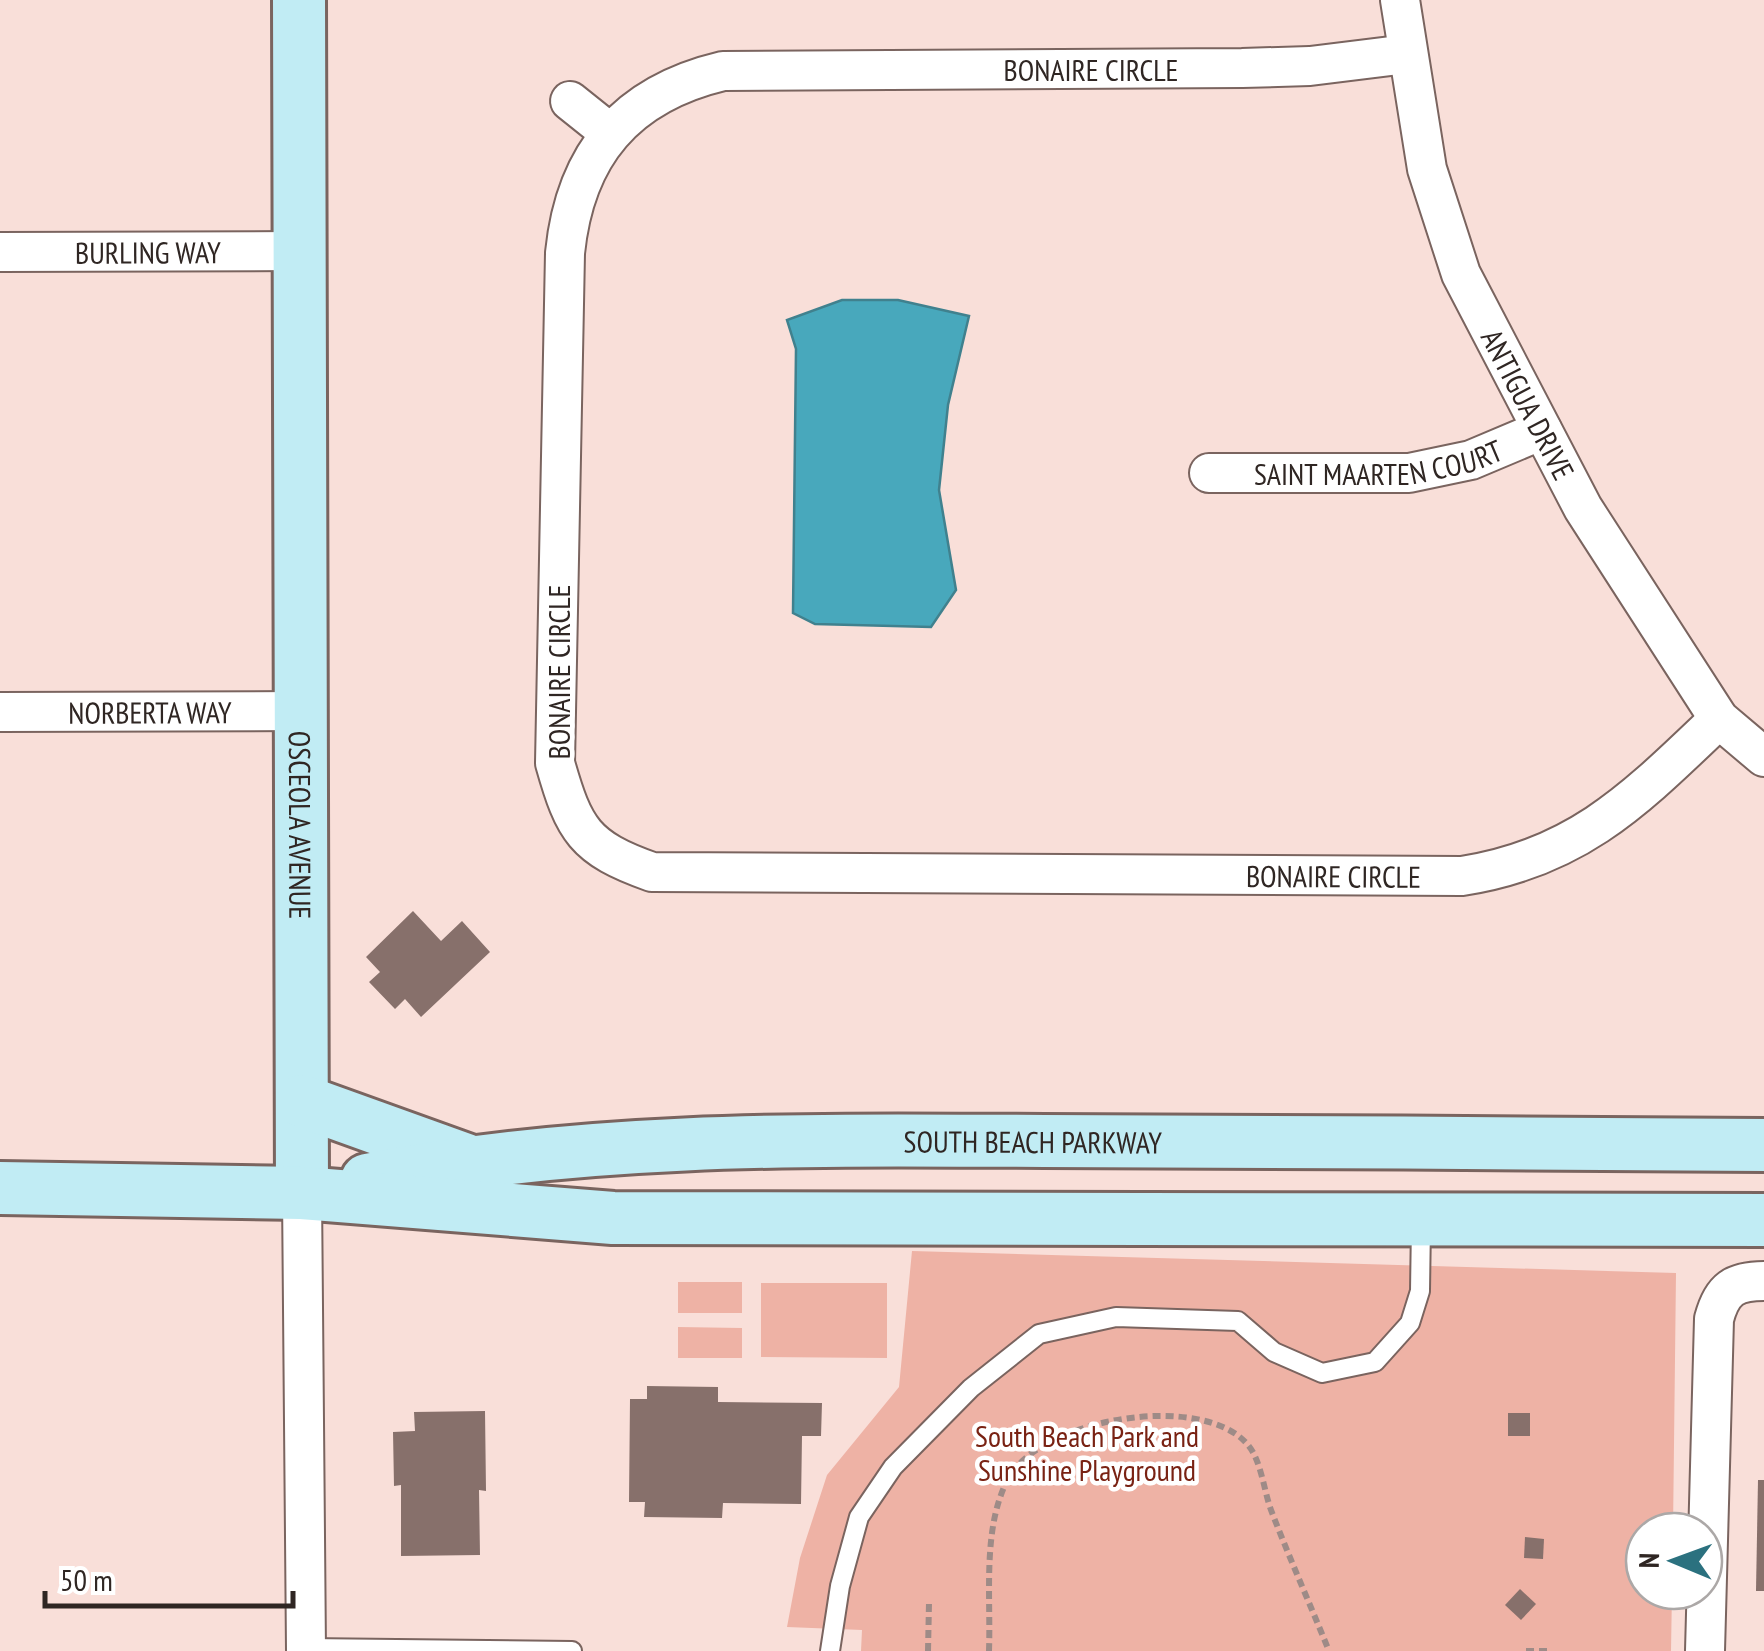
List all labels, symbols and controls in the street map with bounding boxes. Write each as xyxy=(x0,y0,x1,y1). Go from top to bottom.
street label: BONAIRE CIRCLE xyxy=(1004,50,1178,89)
street label: BURLING WAY xyxy=(75,232,221,271)
street label: ANTIGUA DRIVE xyxy=(1473,322,1584,486)
street label: SAINT MAARTEN COURT xyxy=(1254,430,1508,493)
street label: BONAIRE CIRCLE xyxy=(539,585,578,759)
street label: NORBERTA WAY xyxy=(68,692,232,731)
street label: OSCEOLA AVENUE xyxy=(281,731,321,919)
street label: BONAIRE CIRCLE xyxy=(1246,855,1421,895)
street label: SOUTH BEACH PARKWAY xyxy=(904,1121,1162,1161)
park label: South Beach Park and Sunshine Playground xyxy=(975,1416,1199,1489)
north arrow xyxy=(1624,1511,1724,1611)
scale bar xyxy=(45,1546,292,1608)
text: N xyxy=(1630,1553,1667,1568)
text: 50 m xyxy=(60,1560,113,1599)

